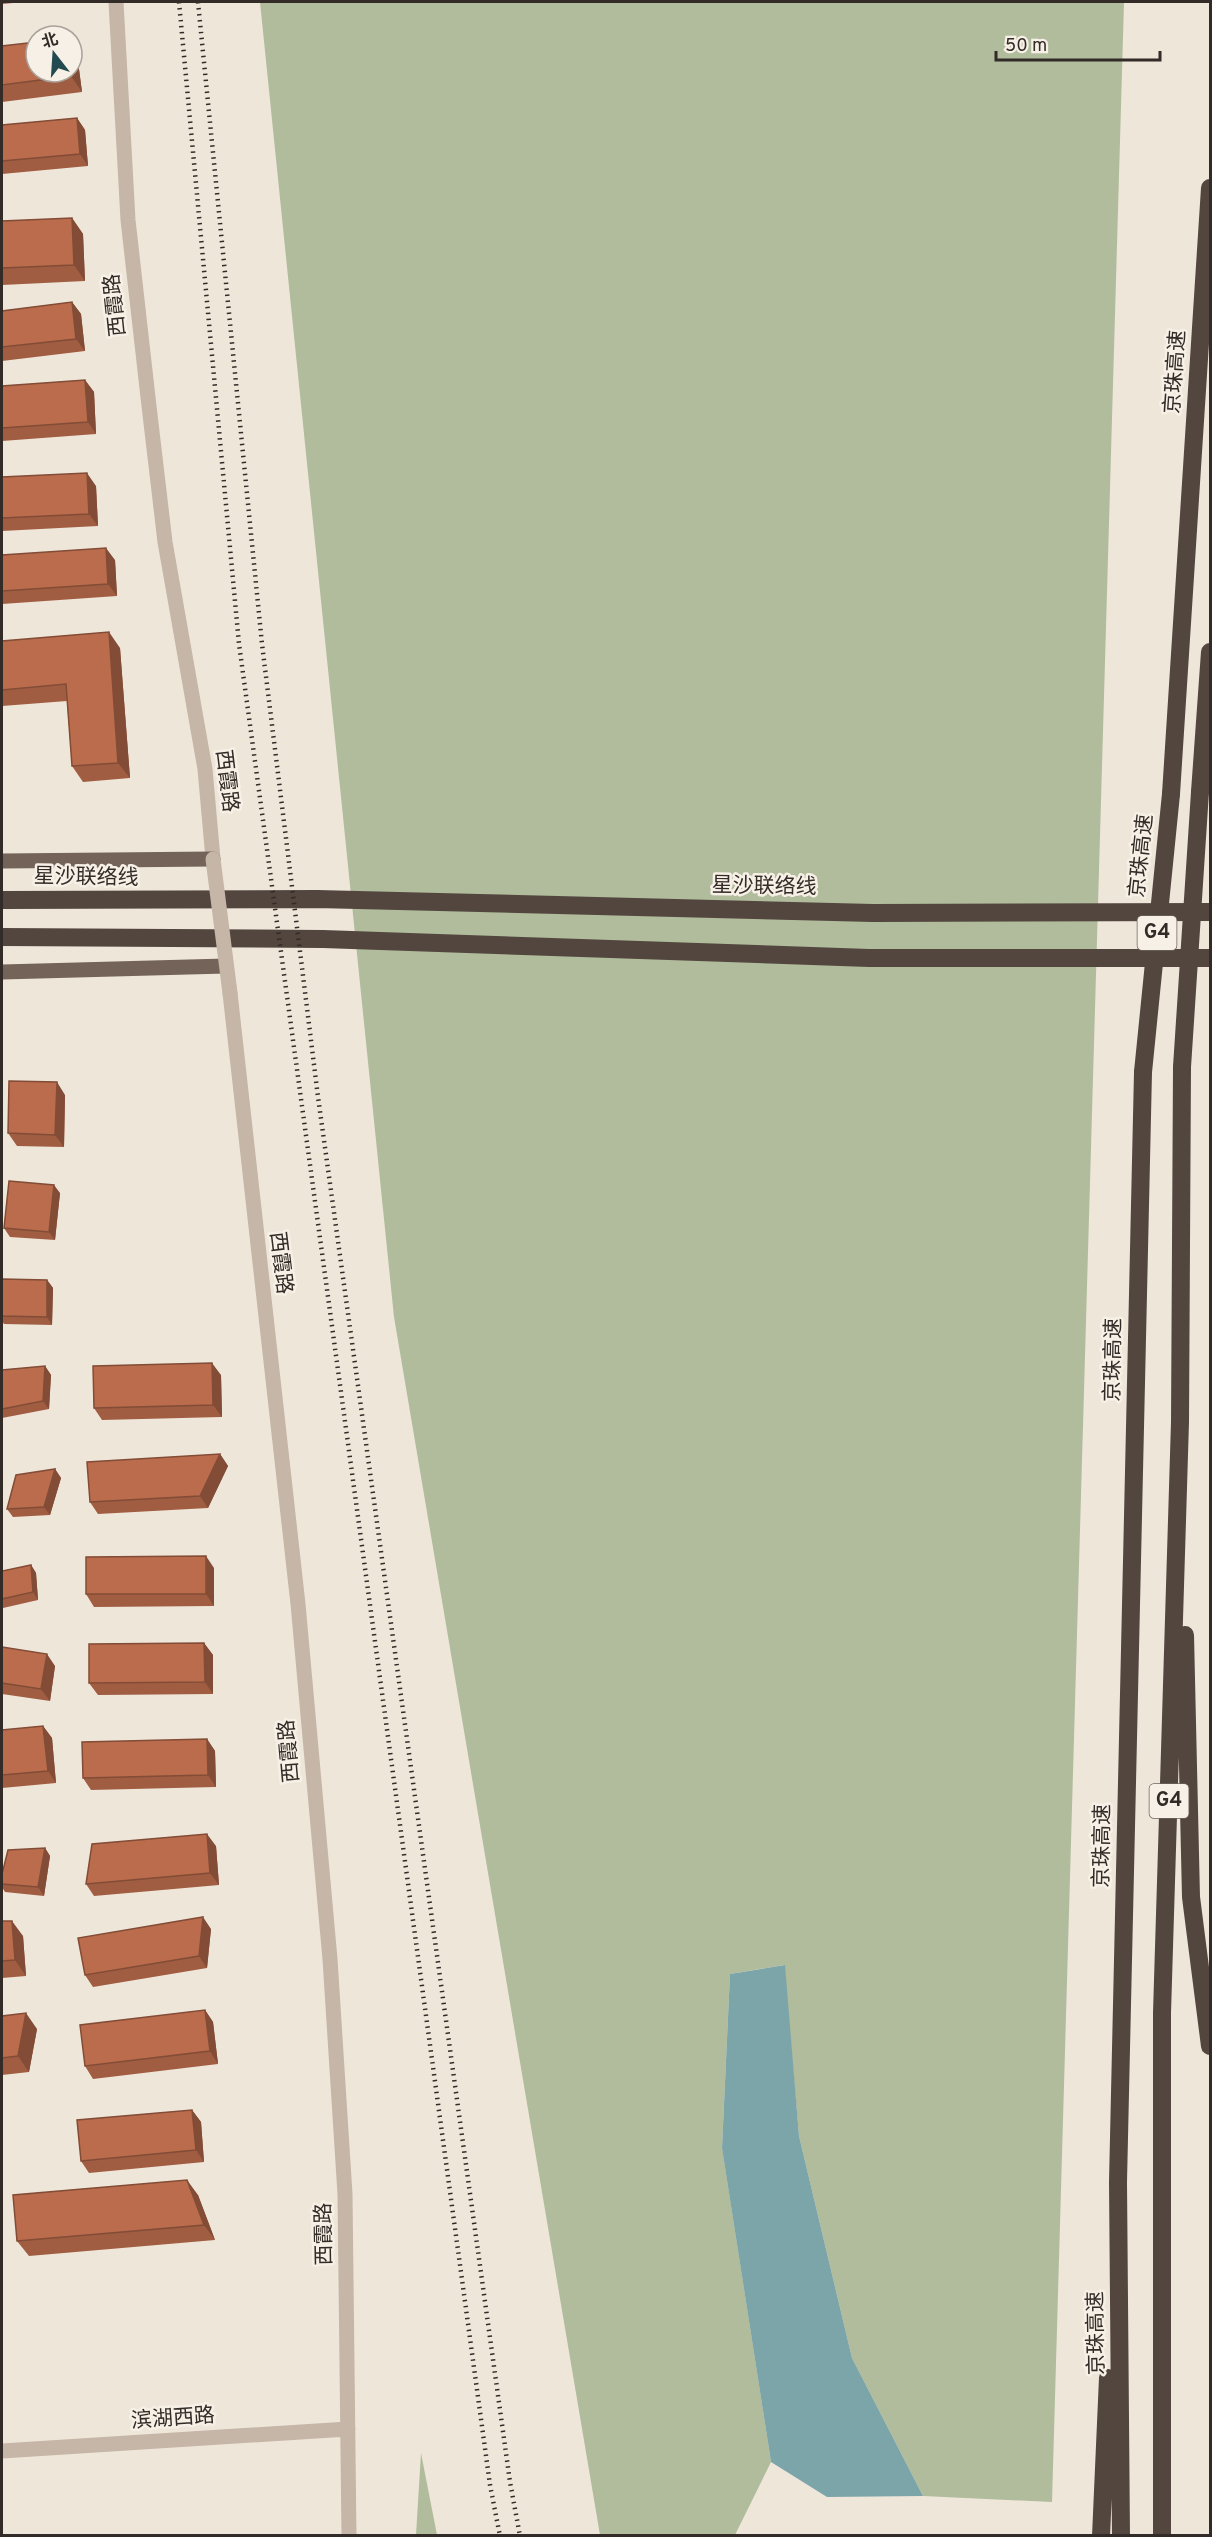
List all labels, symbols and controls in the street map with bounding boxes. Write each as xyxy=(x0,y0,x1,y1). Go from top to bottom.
north arrow xyxy=(24,24,84,84)
scale bar xyxy=(996,24,1160,62)
text: 北 xyxy=(40,30,61,53)
text: 50 m xyxy=(1005,35,1047,58)
street label: 西霞路 xyxy=(99,272,133,338)
street label: 京珠高速 xyxy=(1160,329,1192,415)
street label: 西霞路 xyxy=(209,748,243,814)
street label: 京珠高速 xyxy=(1124,813,1160,899)
street label: 星沙联络线 xyxy=(33,864,139,892)
street label: 星沙联络线 xyxy=(711,873,817,901)
road number: G4 xyxy=(1138,916,1176,950)
street label: 西霞路 xyxy=(263,1230,297,1296)
street label: 京珠高速 xyxy=(1100,1318,1128,1402)
street label: 西霞路 xyxy=(274,1718,306,1784)
road number: G4 xyxy=(1150,1784,1188,1818)
street label: 京珠高速 xyxy=(1089,1804,1117,1888)
street label: 西霞路 xyxy=(311,2202,339,2266)
street label: 京珠高速 xyxy=(1083,2291,1111,2375)
street label: 滨湖西路 xyxy=(130,2403,216,2435)

